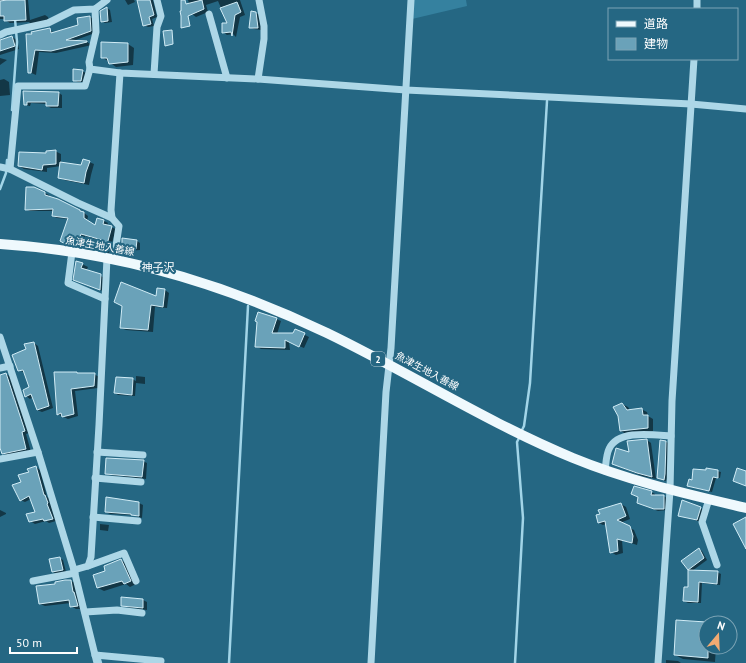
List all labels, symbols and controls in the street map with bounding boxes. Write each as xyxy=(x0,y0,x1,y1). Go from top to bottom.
legend xyxy=(608,8,738,60)
text: 道路 xyxy=(644,16,668,31)
text: 建物 xyxy=(644,36,668,51)
street label: 魚津生地入善線 xyxy=(64,234,136,258)
district label: 神子沢 xyxy=(142,260,175,274)
street label: 魚津生地入善線 xyxy=(393,349,461,393)
road number: 2 xyxy=(371,352,385,366)
north arrow xyxy=(698,615,738,655)
text: N xyxy=(716,618,727,633)
scale bar xyxy=(10,629,77,655)
text: 50 m xyxy=(16,635,42,650)

